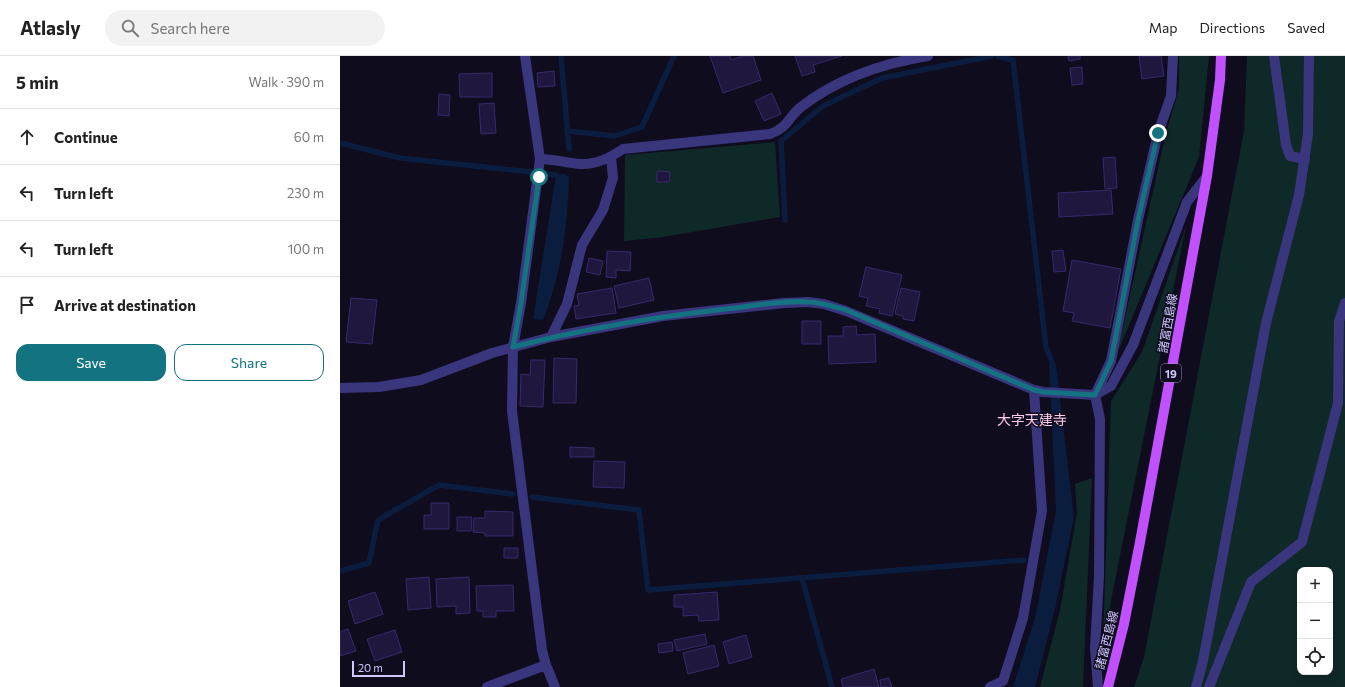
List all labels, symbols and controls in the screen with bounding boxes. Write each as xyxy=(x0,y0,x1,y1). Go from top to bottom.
search box xyxy=(105,10,385,46)
text: Atlasly xyxy=(20,16,81,39)
icon: search xyxy=(119,17,141,39)
text: Search here xyxy=(151,19,230,37)
text: Map xyxy=(1149,19,1178,36)
text: Directions xyxy=(1200,19,1265,36)
text: Saved xyxy=(1287,19,1325,36)
text: 5 min xyxy=(16,72,59,93)
text: Walk · 390 m xyxy=(249,74,324,90)
route end xyxy=(1149,124,1167,142)
icon: ahead xyxy=(16,126,38,148)
text: Continue xyxy=(54,128,118,146)
text: 60 m xyxy=(294,129,324,145)
route start xyxy=(530,168,548,186)
icon: left xyxy=(16,182,38,204)
text: Turn left xyxy=(54,184,113,202)
text: 230 m xyxy=(287,185,324,201)
icon: left xyxy=(16,238,38,260)
text: Turn left xyxy=(54,240,113,258)
text: 100 m xyxy=(288,241,324,257)
street label: 諸富西島線 xyxy=(1155,292,1179,354)
icon: arrive xyxy=(16,294,38,316)
text: Arrive at destination xyxy=(54,296,196,314)
button: Save xyxy=(16,344,166,381)
button: Share xyxy=(174,344,324,381)
road number: 19 xyxy=(1161,364,1181,382)
district label: 大字天建寺 xyxy=(997,411,1067,428)
map controls xyxy=(1297,567,1333,675)
button: + xyxy=(1297,567,1333,603)
button: − xyxy=(1297,603,1333,639)
street label: 諸富西島線 xyxy=(1092,609,1120,671)
button: locate xyxy=(1297,639,1333,675)
scale bar xyxy=(352,659,405,678)
text: 20 m xyxy=(358,661,383,674)

